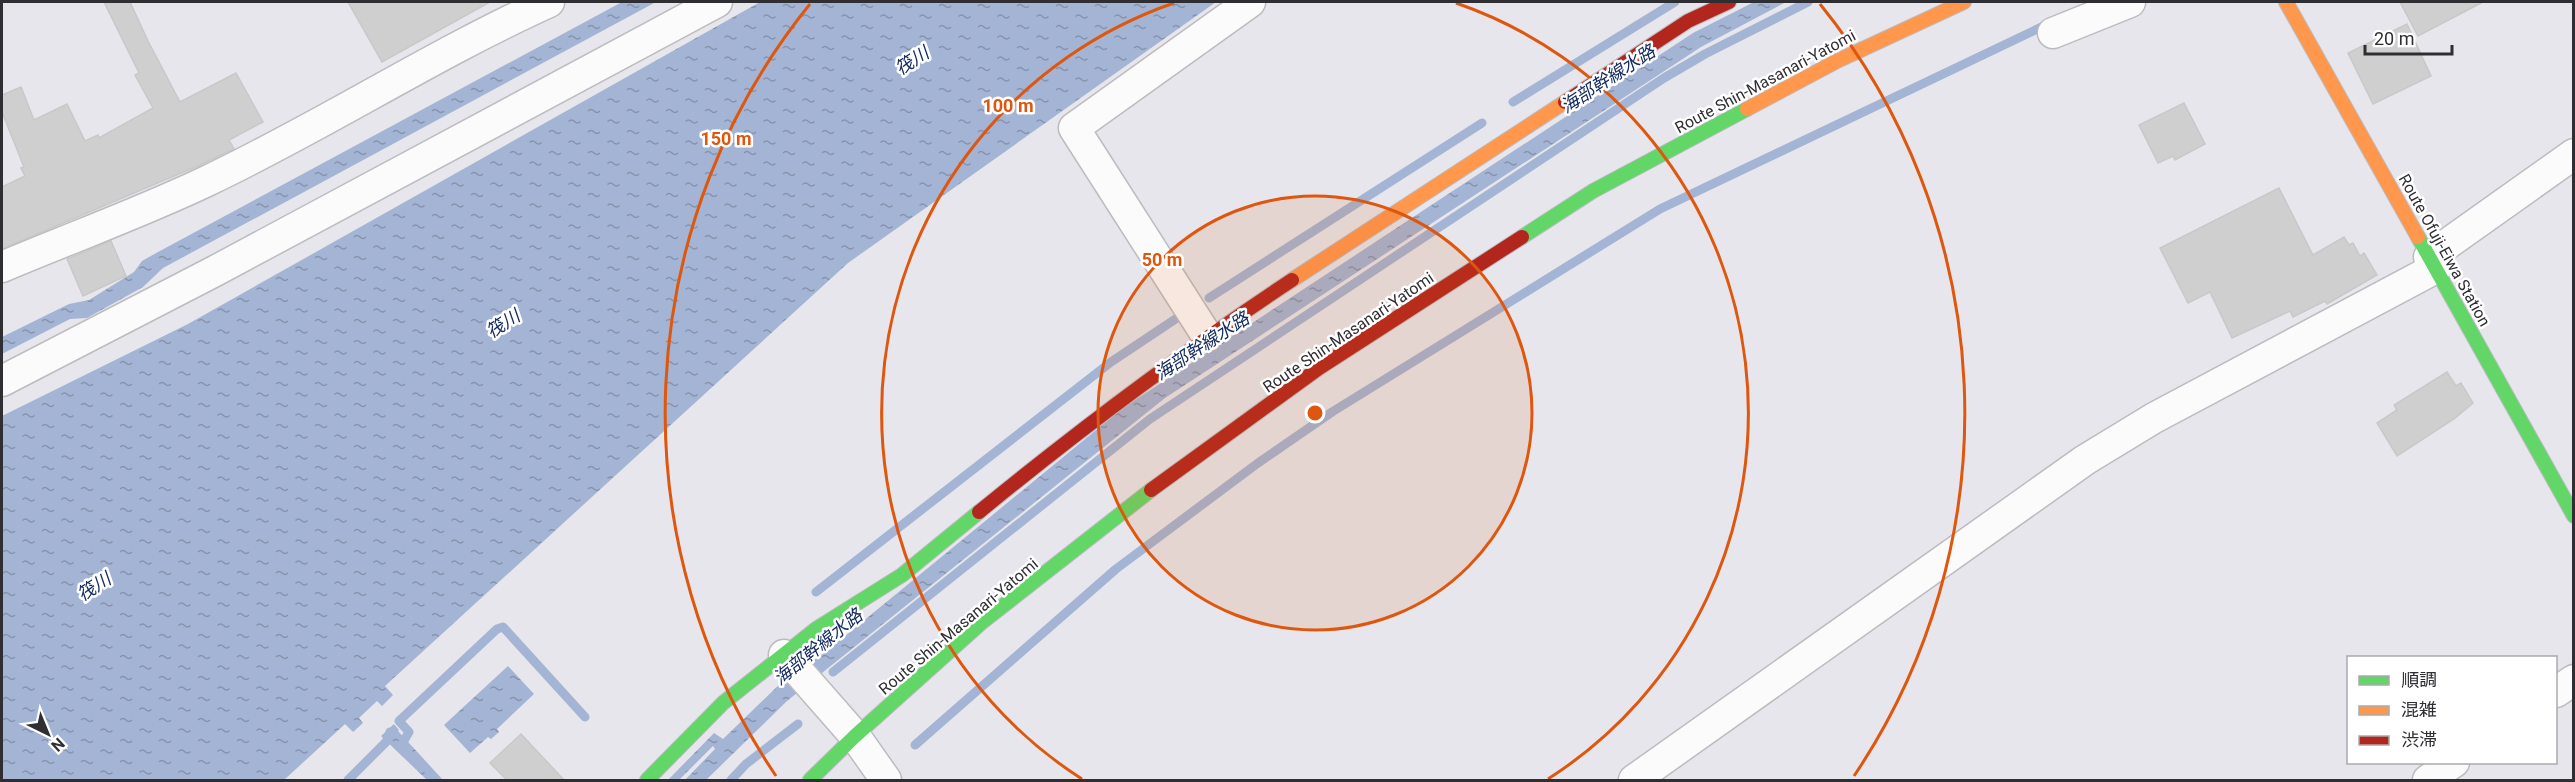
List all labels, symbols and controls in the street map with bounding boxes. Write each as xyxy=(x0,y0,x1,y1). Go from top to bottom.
scale bar xyxy=(2365,18,2452,56)
street label: Route Shin-Masanari-Yatomi xyxy=(1672,26,1859,137)
text: 20 m xyxy=(2374,28,2414,49)
water label: 海部幹線水路 xyxy=(1557,39,1660,117)
water label: 筏川 xyxy=(891,41,934,79)
text: 100 m xyxy=(982,95,1034,116)
text: 150 m xyxy=(700,128,752,149)
street label: Route Ofuji-Eiwa Station xyxy=(2395,171,2494,330)
text: 50 m xyxy=(1142,249,1182,270)
street label: Route Shin-Masanari-Yatomi xyxy=(1259,268,1437,397)
water label: 筏川 xyxy=(482,304,525,342)
water label: 海部幹線水路 xyxy=(1151,306,1254,384)
centre of rings xyxy=(1305,403,1325,423)
street label: Route Shin-Masanari-Yatomi xyxy=(875,554,1042,698)
water label: 筏川 xyxy=(73,567,116,605)
water label: 海部幹線水路 xyxy=(769,603,868,689)
legend xyxy=(2347,656,2557,764)
text: 順調 xyxy=(2401,669,2437,690)
text: 混雑 xyxy=(2401,699,2437,720)
north arrow xyxy=(18,704,78,764)
text: 渋滞 xyxy=(2401,729,2437,750)
text: N xyxy=(47,734,68,755)

